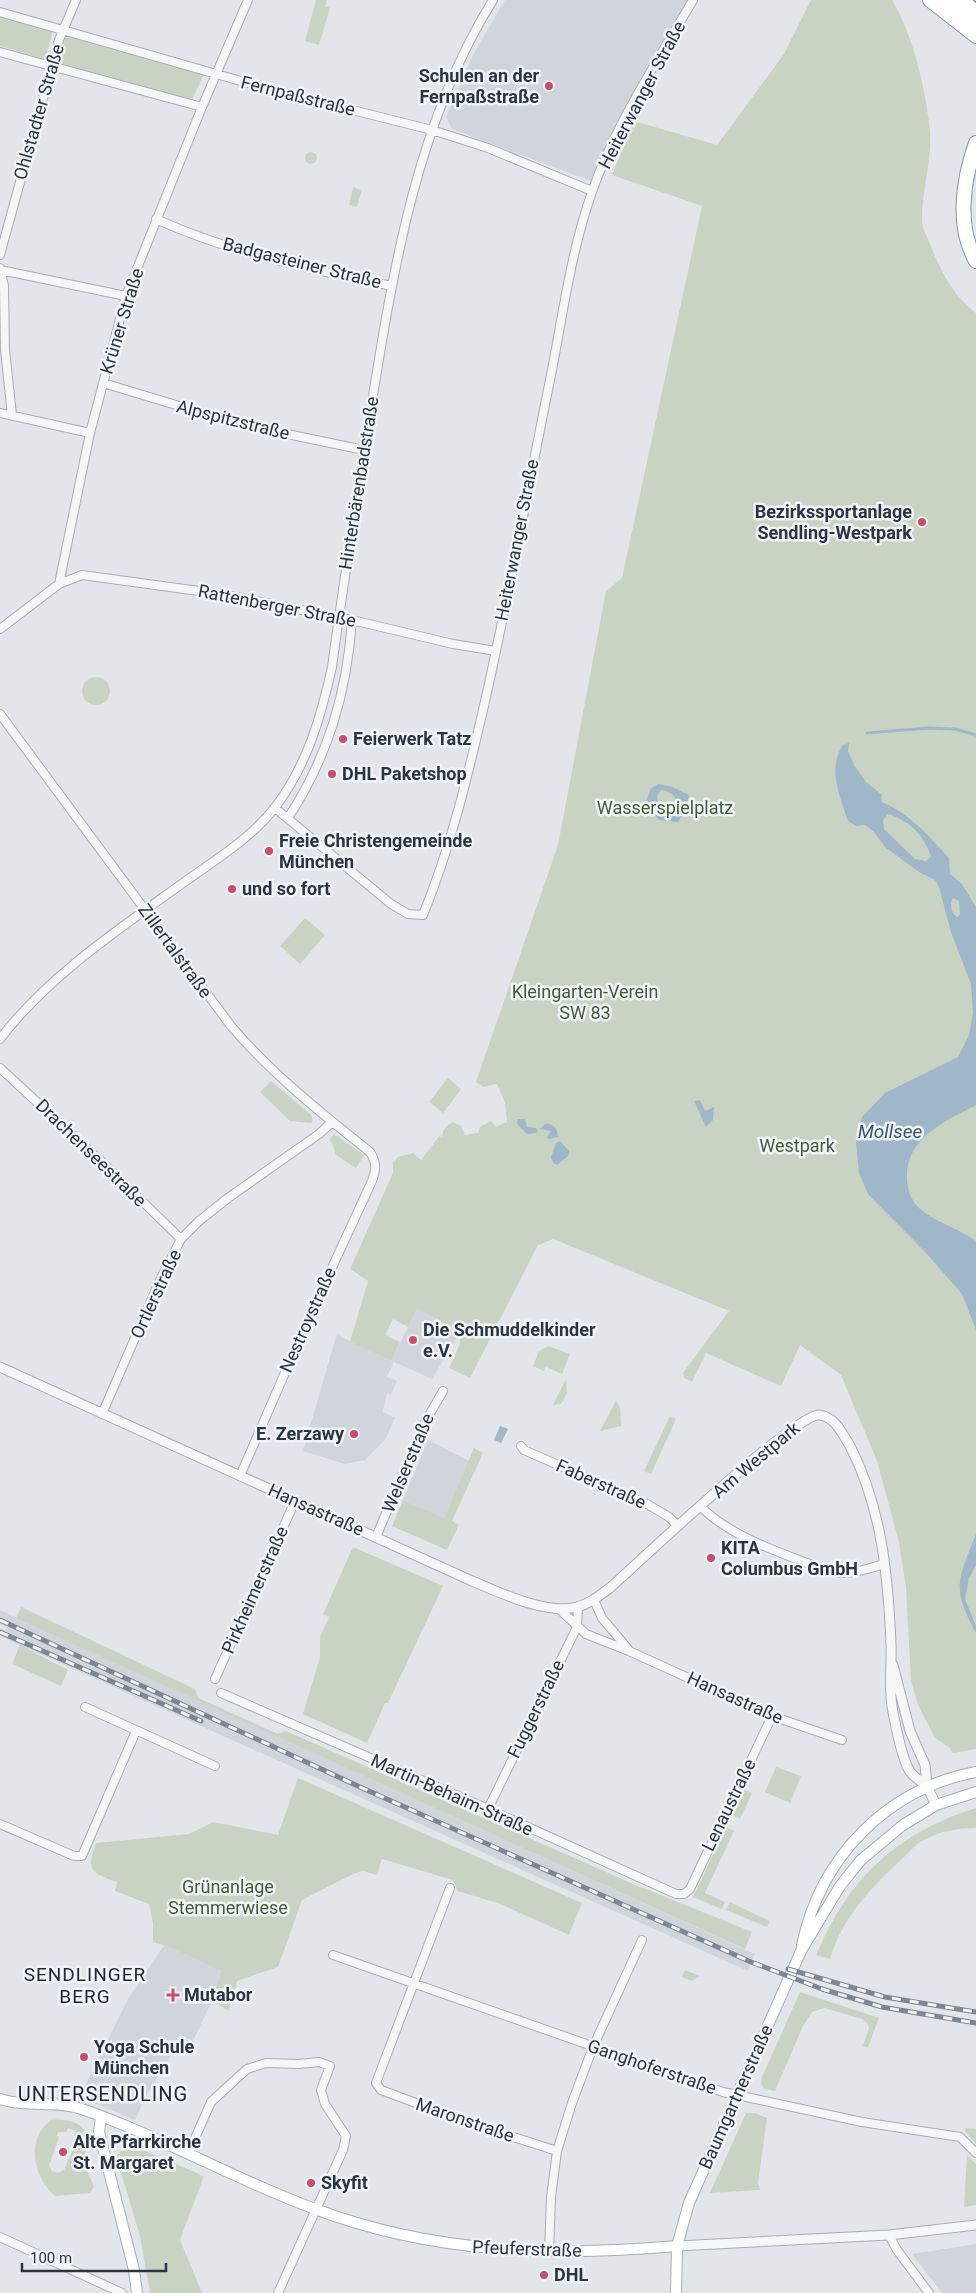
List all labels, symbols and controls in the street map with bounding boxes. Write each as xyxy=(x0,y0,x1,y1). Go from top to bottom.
street label: Heiterwanger Straße xyxy=(594,17,689,172)
street label: Ohlstadter Straße xyxy=(9,42,68,182)
place label: Schulen an der Fernpaßstraße xyxy=(419,65,539,107)
street label: Fernpaßstraße xyxy=(239,71,357,120)
marker: Schulen an der Fernpaßstraße xyxy=(543,80,555,92)
street label: Badgasteiner Straße xyxy=(221,233,384,292)
street label: Krüner Straße xyxy=(95,265,148,376)
street label: Alpspitzstraße xyxy=(174,395,292,444)
street label: Hinterbärenbadstraße xyxy=(334,395,383,571)
street label: Heiterwanger Straße xyxy=(491,457,542,623)
place label: Bezirkssportanlage Sendling-Westpark xyxy=(755,501,912,543)
marker: Bezirkssportanlage Sendling-Westpark xyxy=(916,516,928,528)
street label: Rattenberger Straße xyxy=(196,580,358,631)
place label: Feierwerk Tatz xyxy=(353,728,472,749)
marker: Feierwerk Tatz xyxy=(337,733,349,745)
place label: DHL Paketshop xyxy=(342,763,467,784)
marker: DHL Paketshop xyxy=(326,768,338,780)
park label: Wasserspielplatz xyxy=(597,797,733,818)
place label: Freie Christengemeinde München xyxy=(279,830,472,872)
marker: Freie Christengemeinde München xyxy=(263,845,275,857)
place label: und so fort xyxy=(242,878,330,899)
marker: und so fort xyxy=(226,883,238,895)
street label: Zillertalstraße xyxy=(134,900,217,1002)
park label: Kleingarten-Verein SW 83 xyxy=(512,981,658,1023)
street label: Drachenseestraße xyxy=(32,1095,151,1211)
water label: Mollsee xyxy=(858,1120,923,1143)
park label: Westpark xyxy=(759,1135,836,1156)
street label: Ortlerstraße xyxy=(126,1246,185,1342)
street label: Nestroystraße xyxy=(275,1264,340,1376)
place label: Die Schmuddelkinder e.V. xyxy=(423,1319,596,1361)
marker: Die Schmuddelkinder e.V. xyxy=(407,1334,419,1346)
street label: Welserstraße xyxy=(377,1410,438,1515)
street label: Am Westpark xyxy=(708,1416,804,1502)
place label: E. Zerzawy xyxy=(256,1423,345,1444)
marker: E. Zerzawy xyxy=(348,1428,360,1440)
street label: Faberstraße xyxy=(553,1454,649,1513)
street label: Hansastraße xyxy=(265,1479,367,1540)
street label: Pirkheimerstraße xyxy=(217,1523,292,1657)
place label: KITA Columbus GmbH xyxy=(721,1537,858,1579)
marker: KITA Columbus GmbH xyxy=(705,1552,717,1564)
street label: Fuggerstraße xyxy=(503,1656,568,1761)
street label: Hansastraße xyxy=(684,1667,786,1728)
street label: Martin-Behaim-Straße xyxy=(368,1749,537,1840)
street label: Lenaustraße xyxy=(697,1755,760,1854)
park label: Grünanlage Stemmerwiese xyxy=(168,1876,288,1918)
district label: SENDLINGER BERG xyxy=(24,1963,146,2008)
place label: Mutabor xyxy=(184,1984,253,2005)
marker: Mutabor xyxy=(166,1988,180,2002)
street label: Baumgartnerstraße xyxy=(694,2021,777,2172)
street label: Ganghoferstraße xyxy=(585,2035,719,2098)
place label: Yoga Schule München xyxy=(94,2036,195,2078)
marker: Yoga Schule München xyxy=(78,2051,90,2063)
district label: UNTERSENDLING xyxy=(18,2082,188,2106)
street label: Maronstraße xyxy=(413,2093,517,2146)
place label: Alte Pfarrkirche St. Margaret xyxy=(73,2131,201,2173)
marker: Alte Pfarrkirche St. Margaret xyxy=(57,2146,69,2158)
place label: Skyfit xyxy=(321,2172,368,2193)
marker: Skyfit xyxy=(305,2177,317,2189)
street label: Pfeuferstraße xyxy=(472,2236,582,2261)
scale bar xyxy=(22,2240,166,2272)
text: 100 m xyxy=(30,2249,72,2267)
place label: DHL xyxy=(554,2264,588,2285)
marker: DHL xyxy=(538,2269,550,2281)

